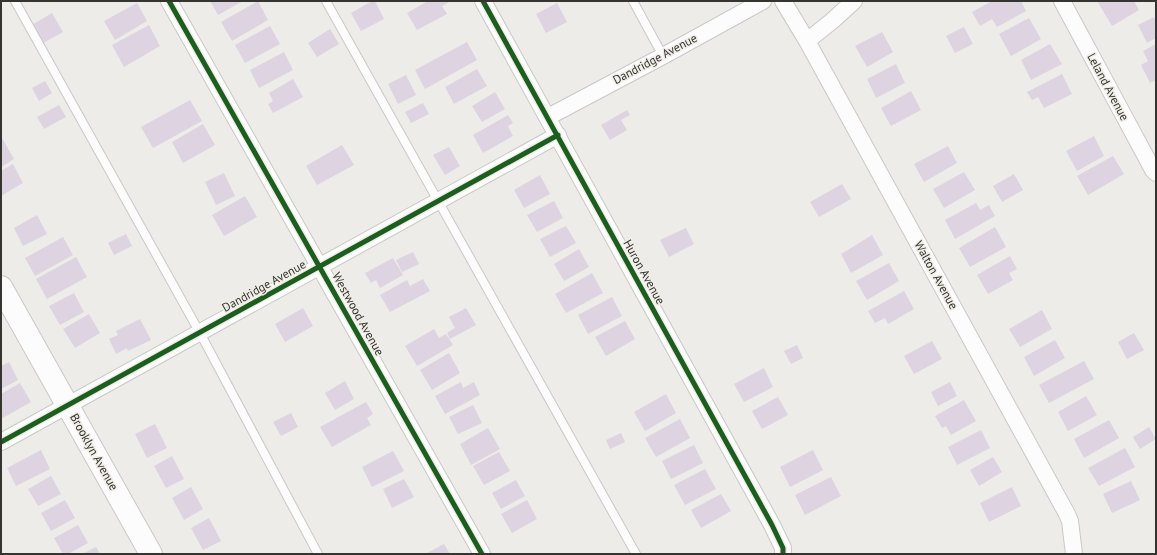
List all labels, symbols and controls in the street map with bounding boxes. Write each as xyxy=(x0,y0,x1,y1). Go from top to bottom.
street label: Dandridge Avenue xyxy=(610,30,700,87)
street label: Leland Avenue xyxy=(1084,50,1133,123)
street label: Huron Avenue xyxy=(620,237,668,307)
street label: Walton Avenue xyxy=(911,238,961,312)
street label: Dandridge Avenue xyxy=(219,256,308,315)
street label: Westwood Avenue xyxy=(329,269,388,358)
street label: Brooklyn Avenue xyxy=(67,411,122,493)

